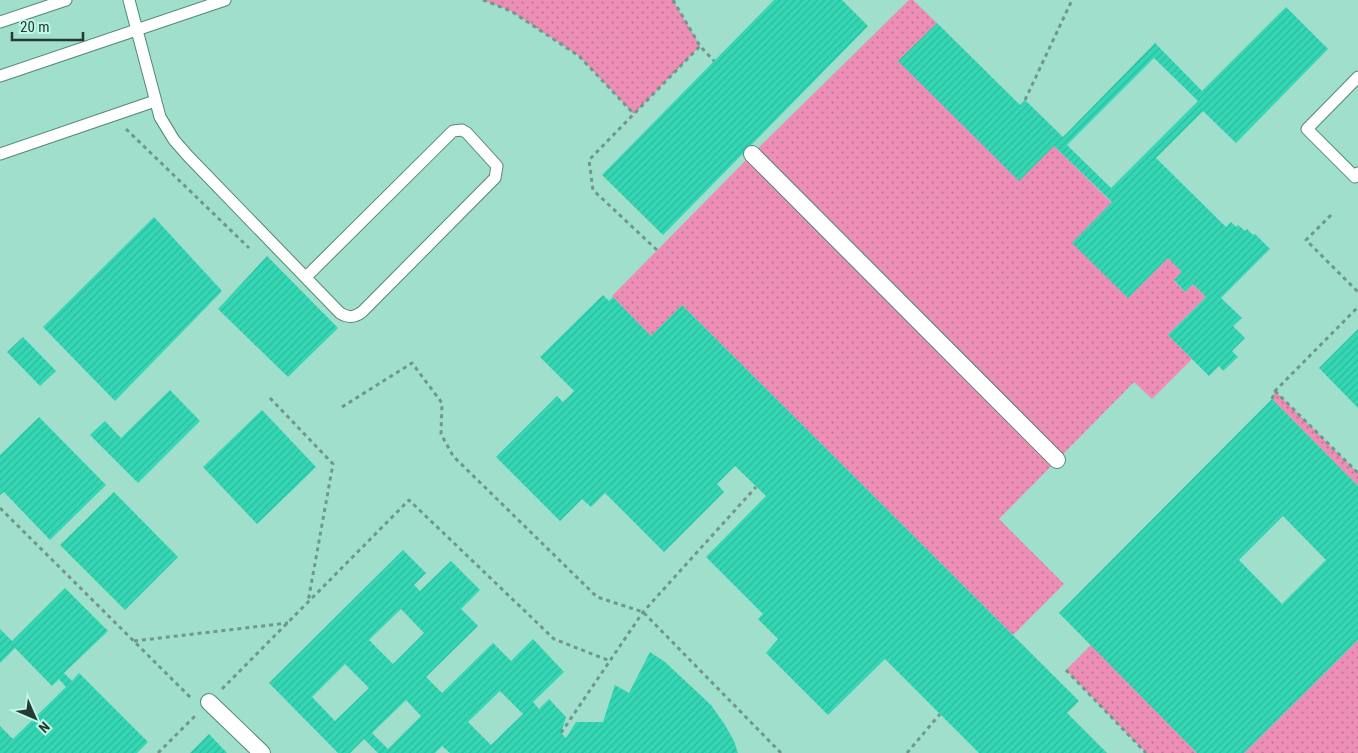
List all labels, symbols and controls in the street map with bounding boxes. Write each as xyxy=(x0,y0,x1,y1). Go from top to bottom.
scale bar xyxy=(12,10,84,42)
text: 20 m xyxy=(20,18,50,36)
north arrow xyxy=(10,693,60,743)
text: N xyxy=(36,719,53,736)

